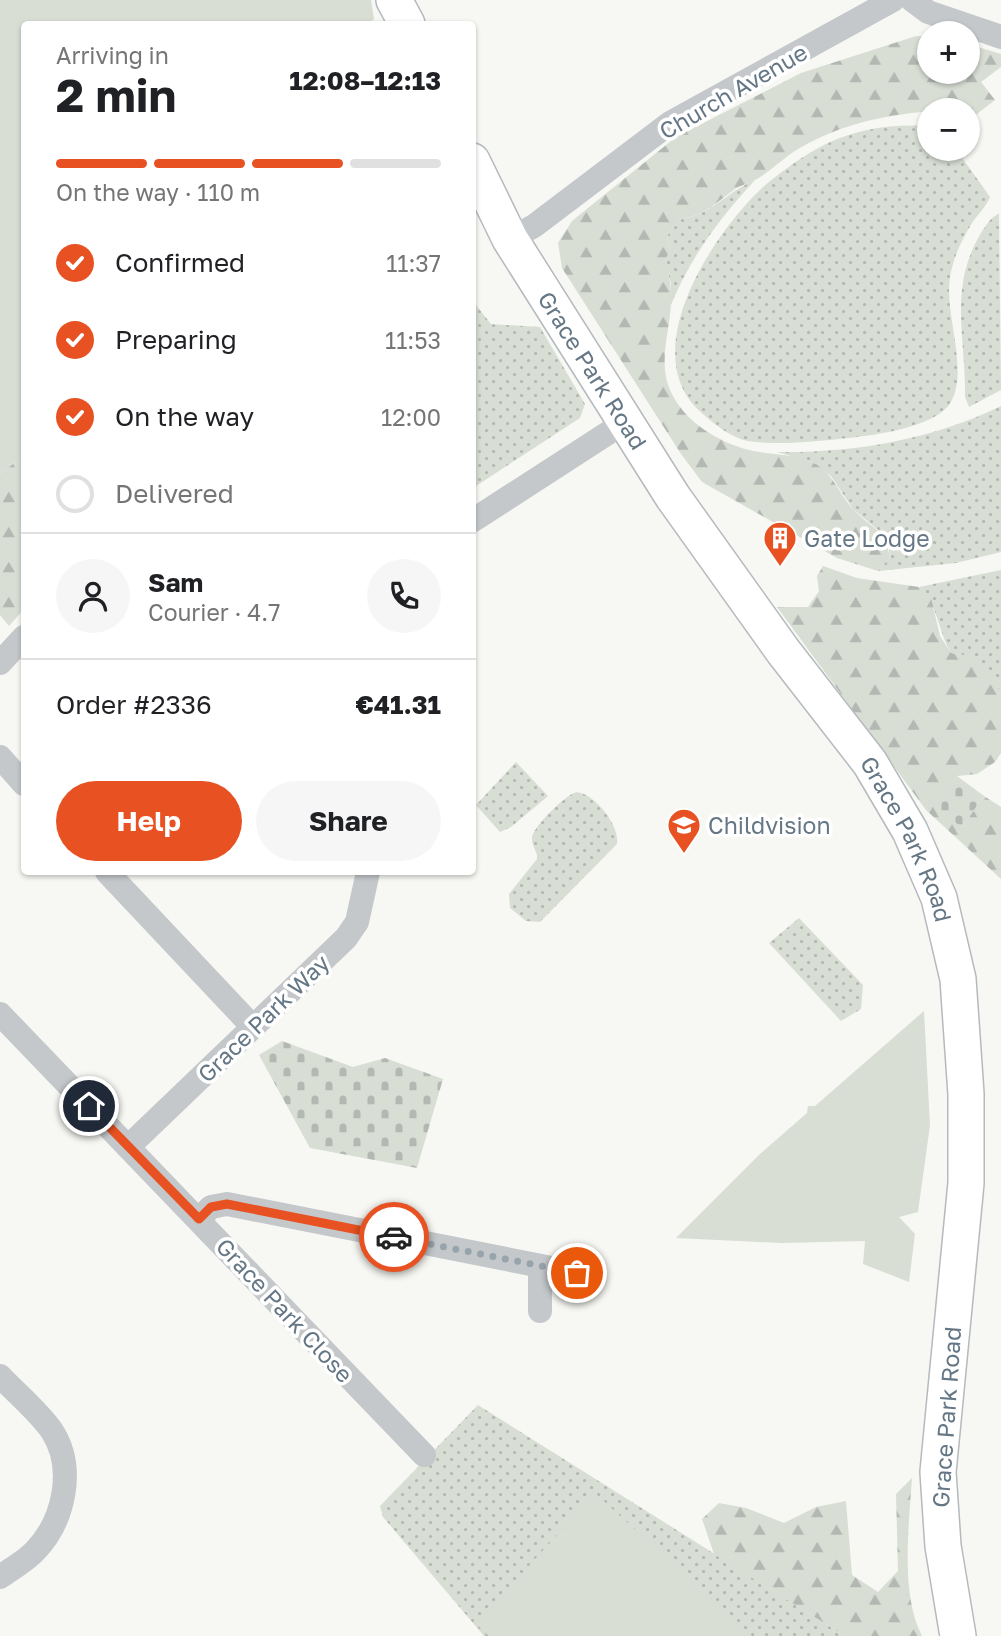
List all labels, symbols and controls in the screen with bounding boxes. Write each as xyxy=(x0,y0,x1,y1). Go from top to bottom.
map controls xyxy=(917,21,980,161)
button: + xyxy=(917,21,980,84)
street label: Church Avenue xyxy=(654,37,812,145)
text: Arriving in xyxy=(56,41,169,69)
text: 12:08–12:13 xyxy=(289,65,441,96)
text: 2 min xyxy=(56,67,176,122)
button: − xyxy=(917,98,980,161)
text: On the way · 110 m xyxy=(56,178,260,206)
icon: check xyxy=(56,244,94,282)
text: Confirmed xyxy=(115,247,245,278)
text: 11:37 xyxy=(386,249,441,277)
street label: Grace Park Road xyxy=(533,286,653,454)
icon: check xyxy=(56,321,94,359)
text: Preparing xyxy=(115,324,237,355)
text: 11:53 xyxy=(385,326,441,354)
icon: check xyxy=(56,398,94,436)
text: On the way xyxy=(115,401,254,432)
text: 12:00 xyxy=(381,403,441,431)
text: Delivered xyxy=(115,478,234,509)
building icon: Gate Lodge xyxy=(761,519,799,568)
place label: Gate Lodge xyxy=(804,524,930,552)
button: person xyxy=(56,559,130,633)
button: phone xyxy=(367,559,441,633)
text: Sam xyxy=(148,567,203,598)
text: Courier · 4.7 xyxy=(148,598,280,626)
text: Order #2336 xyxy=(56,689,212,720)
text: €41.31 xyxy=(355,689,441,720)
street label: Grace Park Road xyxy=(855,751,958,924)
button: Help xyxy=(56,781,242,861)
button: Share xyxy=(256,781,441,861)
school or university icon: Childvision xyxy=(665,806,703,855)
place label: Childvision xyxy=(708,811,831,839)
street label: Grace Park Way xyxy=(192,948,335,1088)
pin xyxy=(59,1076,119,1136)
icon: home xyxy=(70,1087,108,1125)
courier xyxy=(359,1202,429,1272)
icon: car xyxy=(375,1218,413,1256)
street label: Grace Park Close xyxy=(211,1232,359,1388)
pin xyxy=(547,1243,607,1303)
icon: bag xyxy=(558,1254,596,1292)
street label: Grace Park Road xyxy=(926,1326,966,1508)

